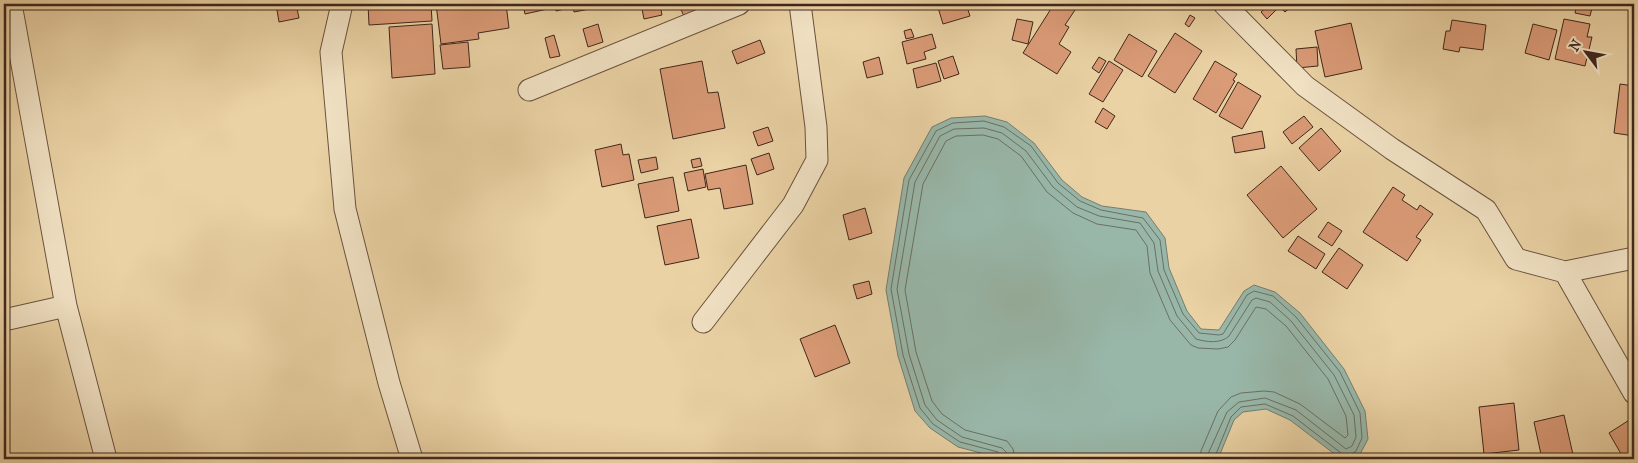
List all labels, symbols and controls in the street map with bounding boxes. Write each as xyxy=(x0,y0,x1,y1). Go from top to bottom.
north arrow xyxy=(1560,28,1610,78)
text: N xyxy=(1565,36,1586,54)

